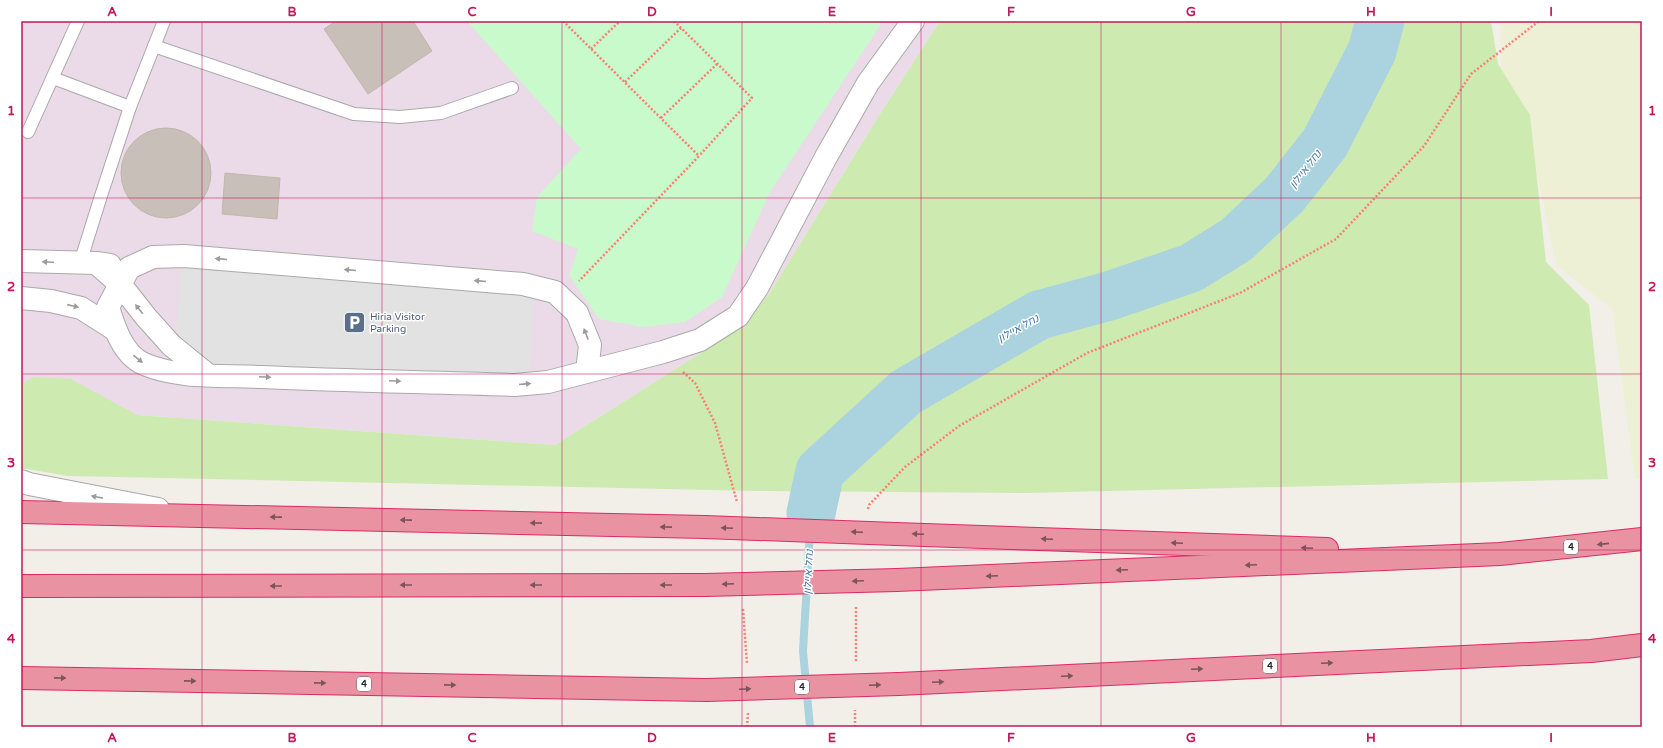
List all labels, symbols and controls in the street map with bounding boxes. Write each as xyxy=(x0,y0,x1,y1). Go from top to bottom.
text: A xyxy=(107,4,117,20)
text: B xyxy=(287,4,297,20)
text: C xyxy=(467,4,477,20)
text: D xyxy=(647,4,657,20)
text: E xyxy=(828,4,836,20)
text: F xyxy=(1007,4,1015,20)
text: G xyxy=(1186,4,1196,20)
text: H xyxy=(1366,4,1376,20)
text: I xyxy=(1549,4,1553,20)
text: 1 xyxy=(7,103,15,119)
text: 1 xyxy=(1648,103,1656,119)
water label: נחל איילון xyxy=(1286,147,1325,191)
one-way arrow xyxy=(215,255,227,262)
one-way arrow xyxy=(41,259,54,265)
one-way arrow xyxy=(344,266,356,273)
one-way arrow xyxy=(474,277,486,284)
text: 2 xyxy=(7,279,15,295)
text: 2 xyxy=(1648,279,1656,295)
one-way arrow xyxy=(67,304,79,310)
one-way arrow xyxy=(135,304,144,315)
parking icon: Hiria Visitor Parking xyxy=(342,309,368,335)
place label: Hiria Visitor Parking xyxy=(370,311,425,335)
water label: נחל איילון xyxy=(996,311,1042,345)
one-way arrow xyxy=(582,328,588,340)
one-way arrow xyxy=(132,355,143,364)
one-way arrow xyxy=(259,374,272,380)
one-way arrow xyxy=(389,378,402,384)
one-way arrow xyxy=(519,380,531,387)
text: 3 xyxy=(7,455,15,471)
text: 3 xyxy=(1648,455,1656,471)
one-way arrow xyxy=(91,494,104,500)
one-way arrow xyxy=(269,514,282,520)
one-way arrow xyxy=(399,517,412,523)
one-way arrow xyxy=(530,520,542,527)
one-way arrow xyxy=(660,523,672,530)
one-way arrow xyxy=(720,525,733,531)
one-way arrow xyxy=(851,529,863,536)
one-way arrow xyxy=(912,531,924,538)
one-way arrow xyxy=(1040,536,1053,542)
one-way arrow xyxy=(1171,540,1183,547)
road number: 4 xyxy=(1564,540,1578,554)
one-way arrow xyxy=(1597,540,1609,547)
one-way arrow xyxy=(1300,545,1313,551)
water label: נחל איילון xyxy=(801,548,816,595)
one-way arrow xyxy=(1244,562,1257,568)
one-way arrow xyxy=(1115,567,1128,574)
one-way arrow xyxy=(986,572,998,579)
one-way arrow xyxy=(852,577,864,584)
one-way arrow xyxy=(722,581,734,588)
one-way arrow xyxy=(399,582,412,588)
one-way arrow xyxy=(529,582,542,588)
one-way arrow xyxy=(659,582,672,588)
one-way arrow xyxy=(269,583,282,589)
text: 4 xyxy=(7,631,16,647)
text: 4 xyxy=(1648,631,1657,647)
road number: 4 xyxy=(1263,659,1277,673)
one-way arrow xyxy=(1321,660,1334,666)
one-way arrow xyxy=(1191,666,1203,673)
one-way arrow xyxy=(1061,672,1073,679)
one-way arrow xyxy=(54,675,67,681)
road number: 4 xyxy=(357,677,371,691)
one-way arrow xyxy=(184,678,197,684)
one-way arrow xyxy=(932,679,945,685)
one-way arrow xyxy=(314,680,327,686)
road number: 4 xyxy=(795,680,809,694)
one-way arrow xyxy=(869,681,881,688)
one-way arrow xyxy=(444,682,456,689)
one-way arrow xyxy=(739,686,752,692)
text: A xyxy=(107,730,117,746)
text: B xyxy=(287,730,297,746)
text: C xyxy=(467,730,477,746)
text: D xyxy=(647,730,657,746)
text: E xyxy=(828,730,836,746)
text: F xyxy=(1007,730,1015,746)
text: G xyxy=(1186,730,1196,746)
text: H xyxy=(1366,730,1376,746)
text: I xyxy=(1549,730,1553,746)

